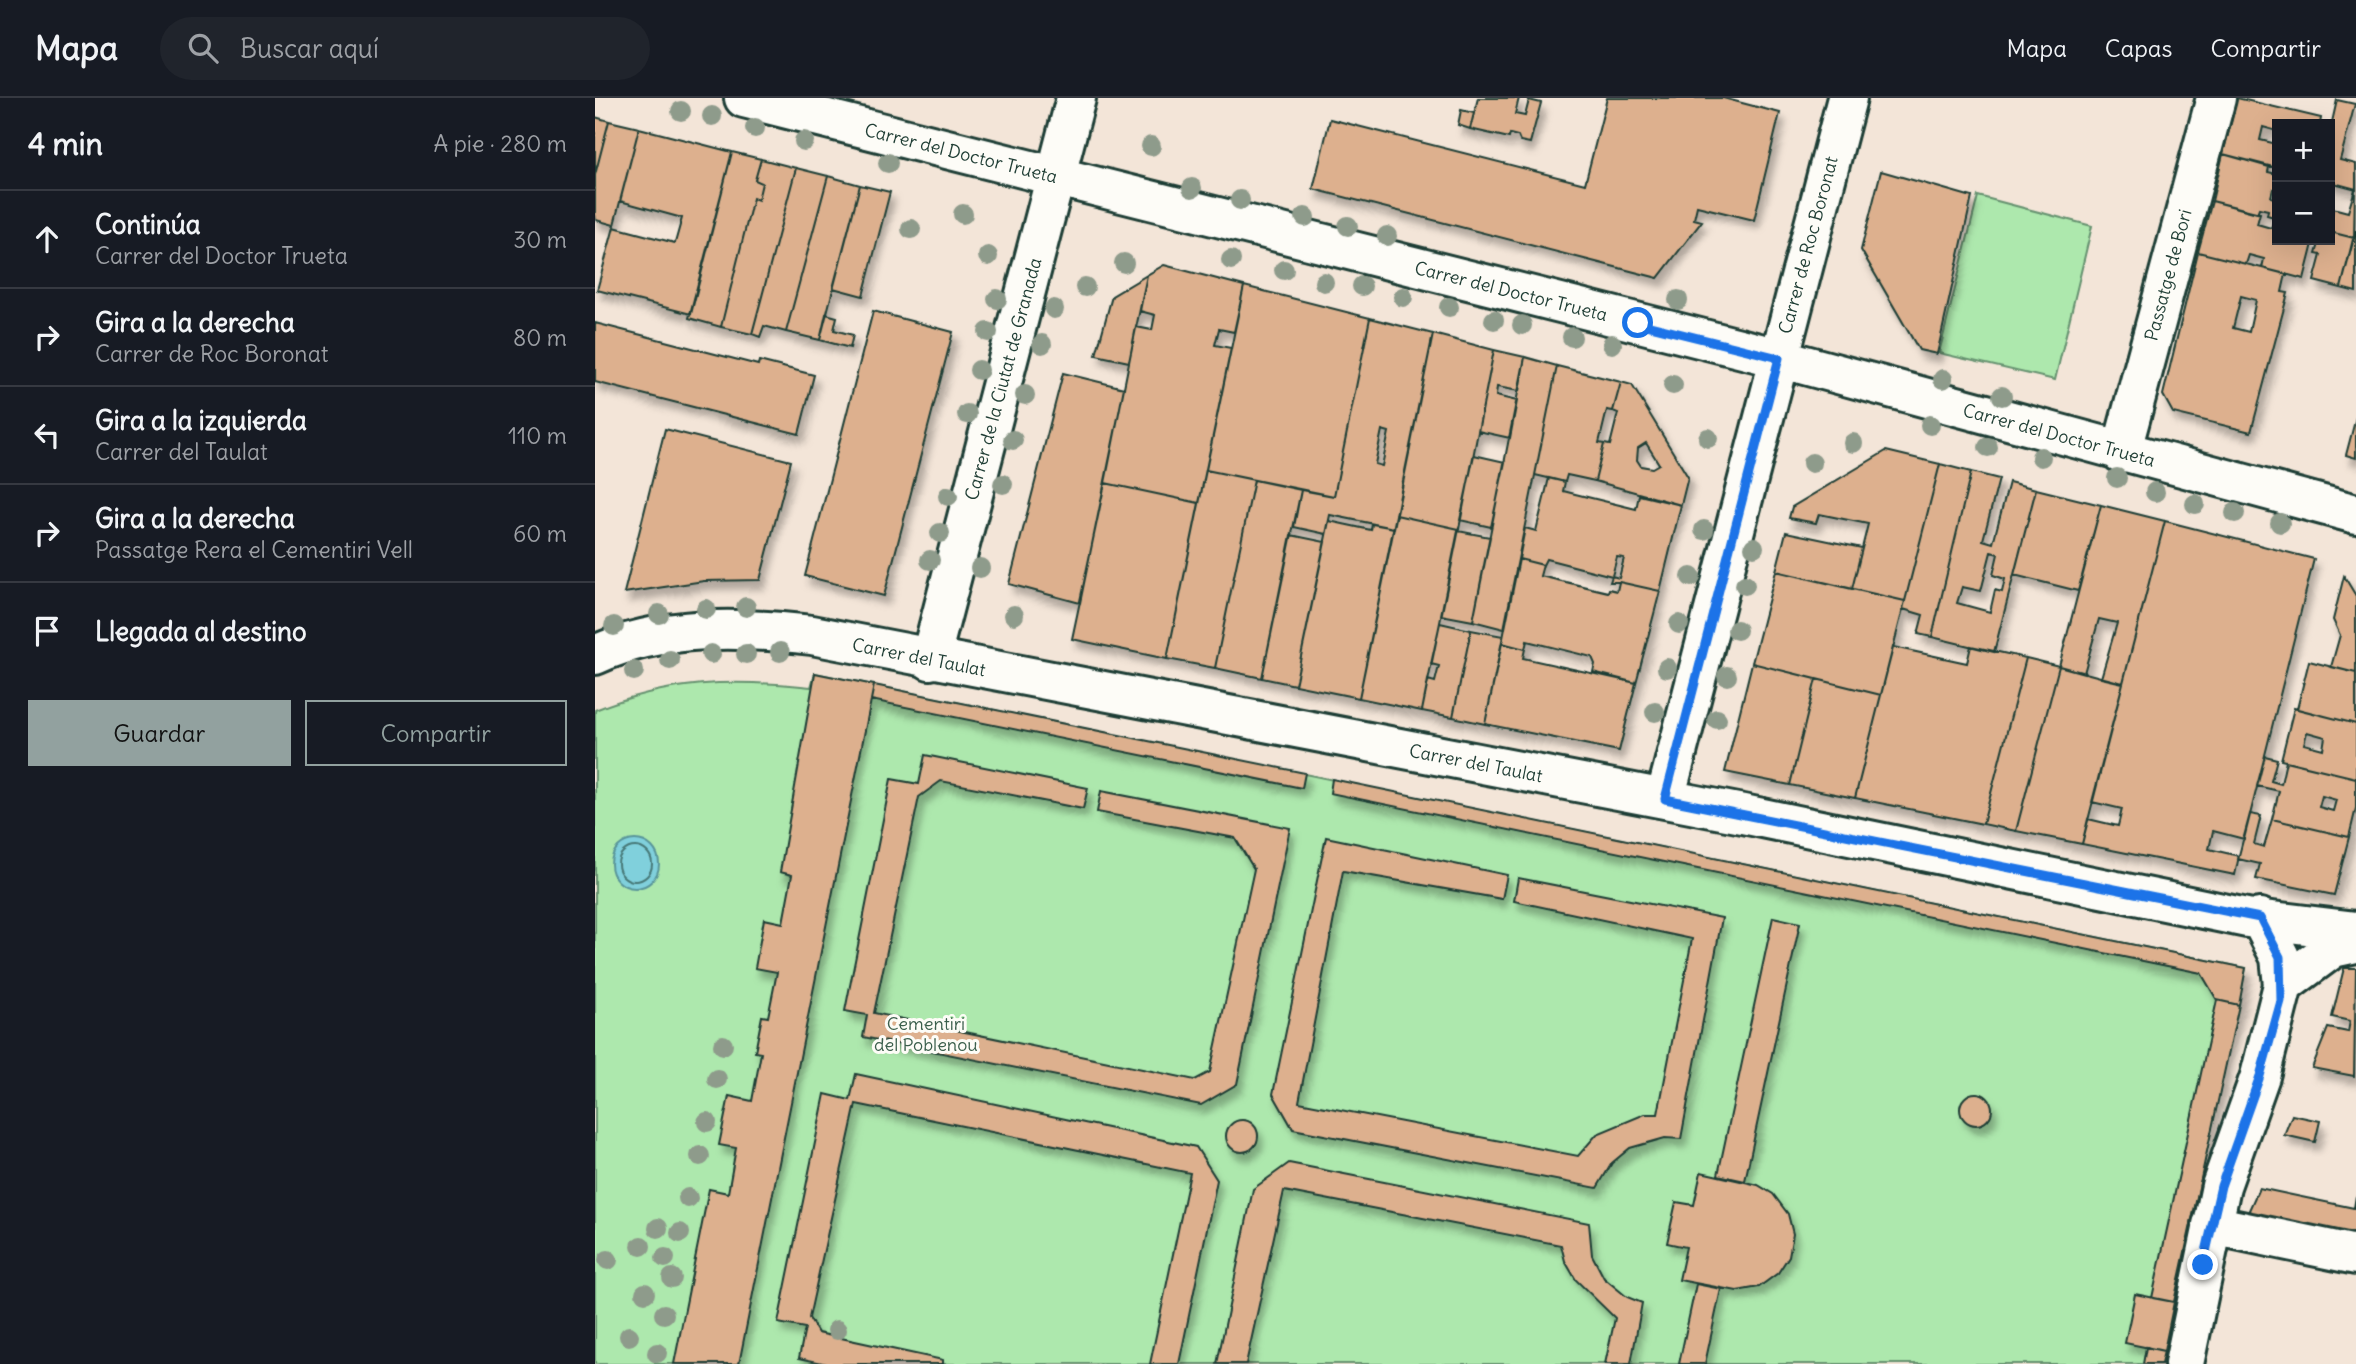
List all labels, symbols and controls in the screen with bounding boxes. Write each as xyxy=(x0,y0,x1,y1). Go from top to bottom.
search box xyxy=(160,17,650,80)
text: Mapa xyxy=(35,27,118,69)
icon: search xyxy=(184,29,222,67)
text: Buscar aquí xyxy=(240,32,379,65)
text: Mapa xyxy=(2006,33,2067,63)
text: Capas xyxy=(2105,33,2172,63)
text: Compartir xyxy=(2210,33,2321,63)
street label: Carrer del Doctor Trueta xyxy=(862,118,1060,188)
map controls xyxy=(2272,119,2335,245)
button: + xyxy=(2272,119,2335,182)
text: 4 min xyxy=(28,125,103,163)
text: A pie · 280 m xyxy=(433,129,567,158)
street label: Carrer de Roc Boronat xyxy=(1773,154,1843,336)
button: − xyxy=(2272,182,2335,245)
street label: Passatge de Bori xyxy=(2139,207,2197,343)
text: Continúa xyxy=(95,208,201,241)
icon: ahead xyxy=(28,220,66,258)
text: 30 m xyxy=(513,225,567,254)
text: Carrer del Doctor Trueta xyxy=(95,241,348,270)
street label: Carrer de la Ciutat de Granada xyxy=(960,255,1046,503)
street label: Carrer del Doctor Trueta xyxy=(1412,256,1610,326)
text: Gira a la derecha xyxy=(95,306,295,339)
route start xyxy=(1622,307,1653,338)
icon: right xyxy=(28,318,66,356)
text: 80 m xyxy=(513,323,567,352)
text: Carrer de Roc Boronat xyxy=(95,339,329,368)
street label: Carrer del Doctor Trueta xyxy=(1960,398,2158,472)
text: Gira a la izquierda xyxy=(95,404,307,437)
icon: left xyxy=(28,416,66,454)
text: 110 m xyxy=(508,421,567,450)
text: Carrer del Taulat xyxy=(95,437,268,466)
text: Gira a la derecha xyxy=(95,502,295,535)
icon: right xyxy=(28,514,66,552)
text: 60 m xyxy=(513,519,567,548)
text: Passatge Rera el Cementiri Vell xyxy=(95,535,413,564)
icon: arrive xyxy=(28,612,66,650)
text: Llegada al destino xyxy=(95,615,307,648)
street label: Carrer del Taulat xyxy=(850,633,988,681)
button: Guardar xyxy=(28,700,291,766)
button: Compartir xyxy=(305,700,567,766)
street label: Carrer del Taulat xyxy=(1407,739,1545,787)
park label: Cementiri del Poblenou xyxy=(874,1012,978,1056)
route end xyxy=(2187,1249,2218,1280)

